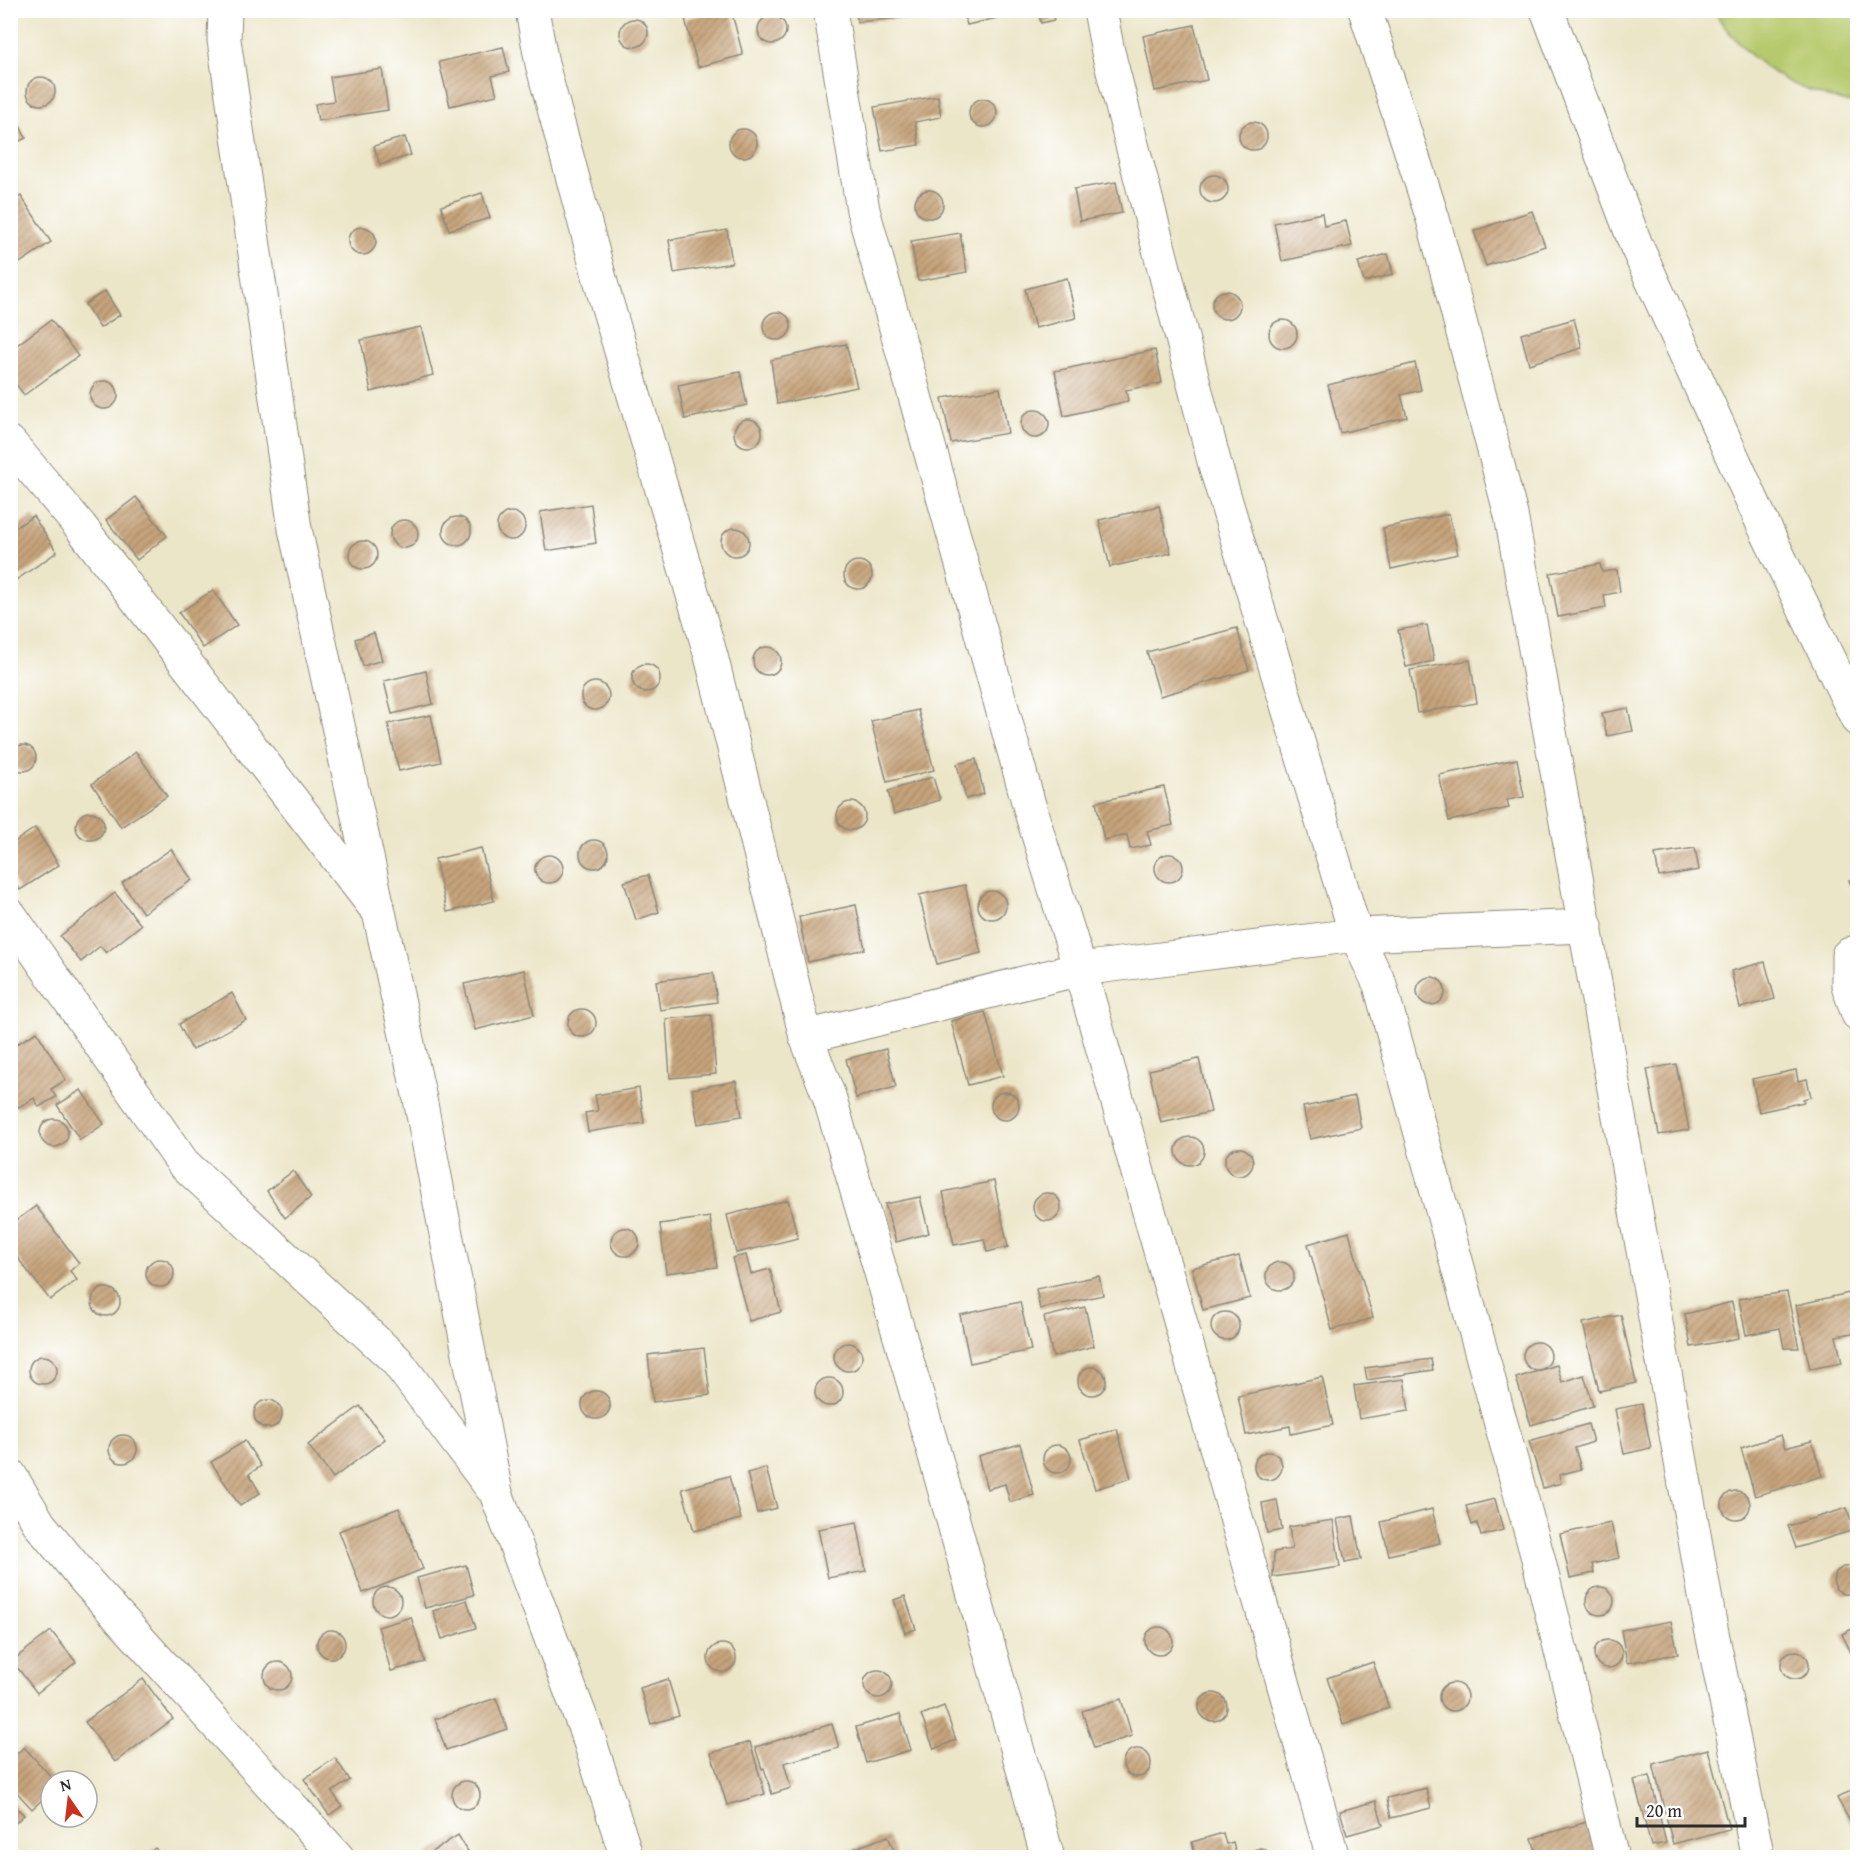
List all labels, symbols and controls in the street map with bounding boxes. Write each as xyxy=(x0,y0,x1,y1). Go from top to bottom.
north arrow xyxy=(39,1769,99,1829)
text: N xyxy=(57,1771,74,1797)
scale bar xyxy=(1637,1790,1745,1828)
text: 20 m xyxy=(1646,1797,1682,1824)

